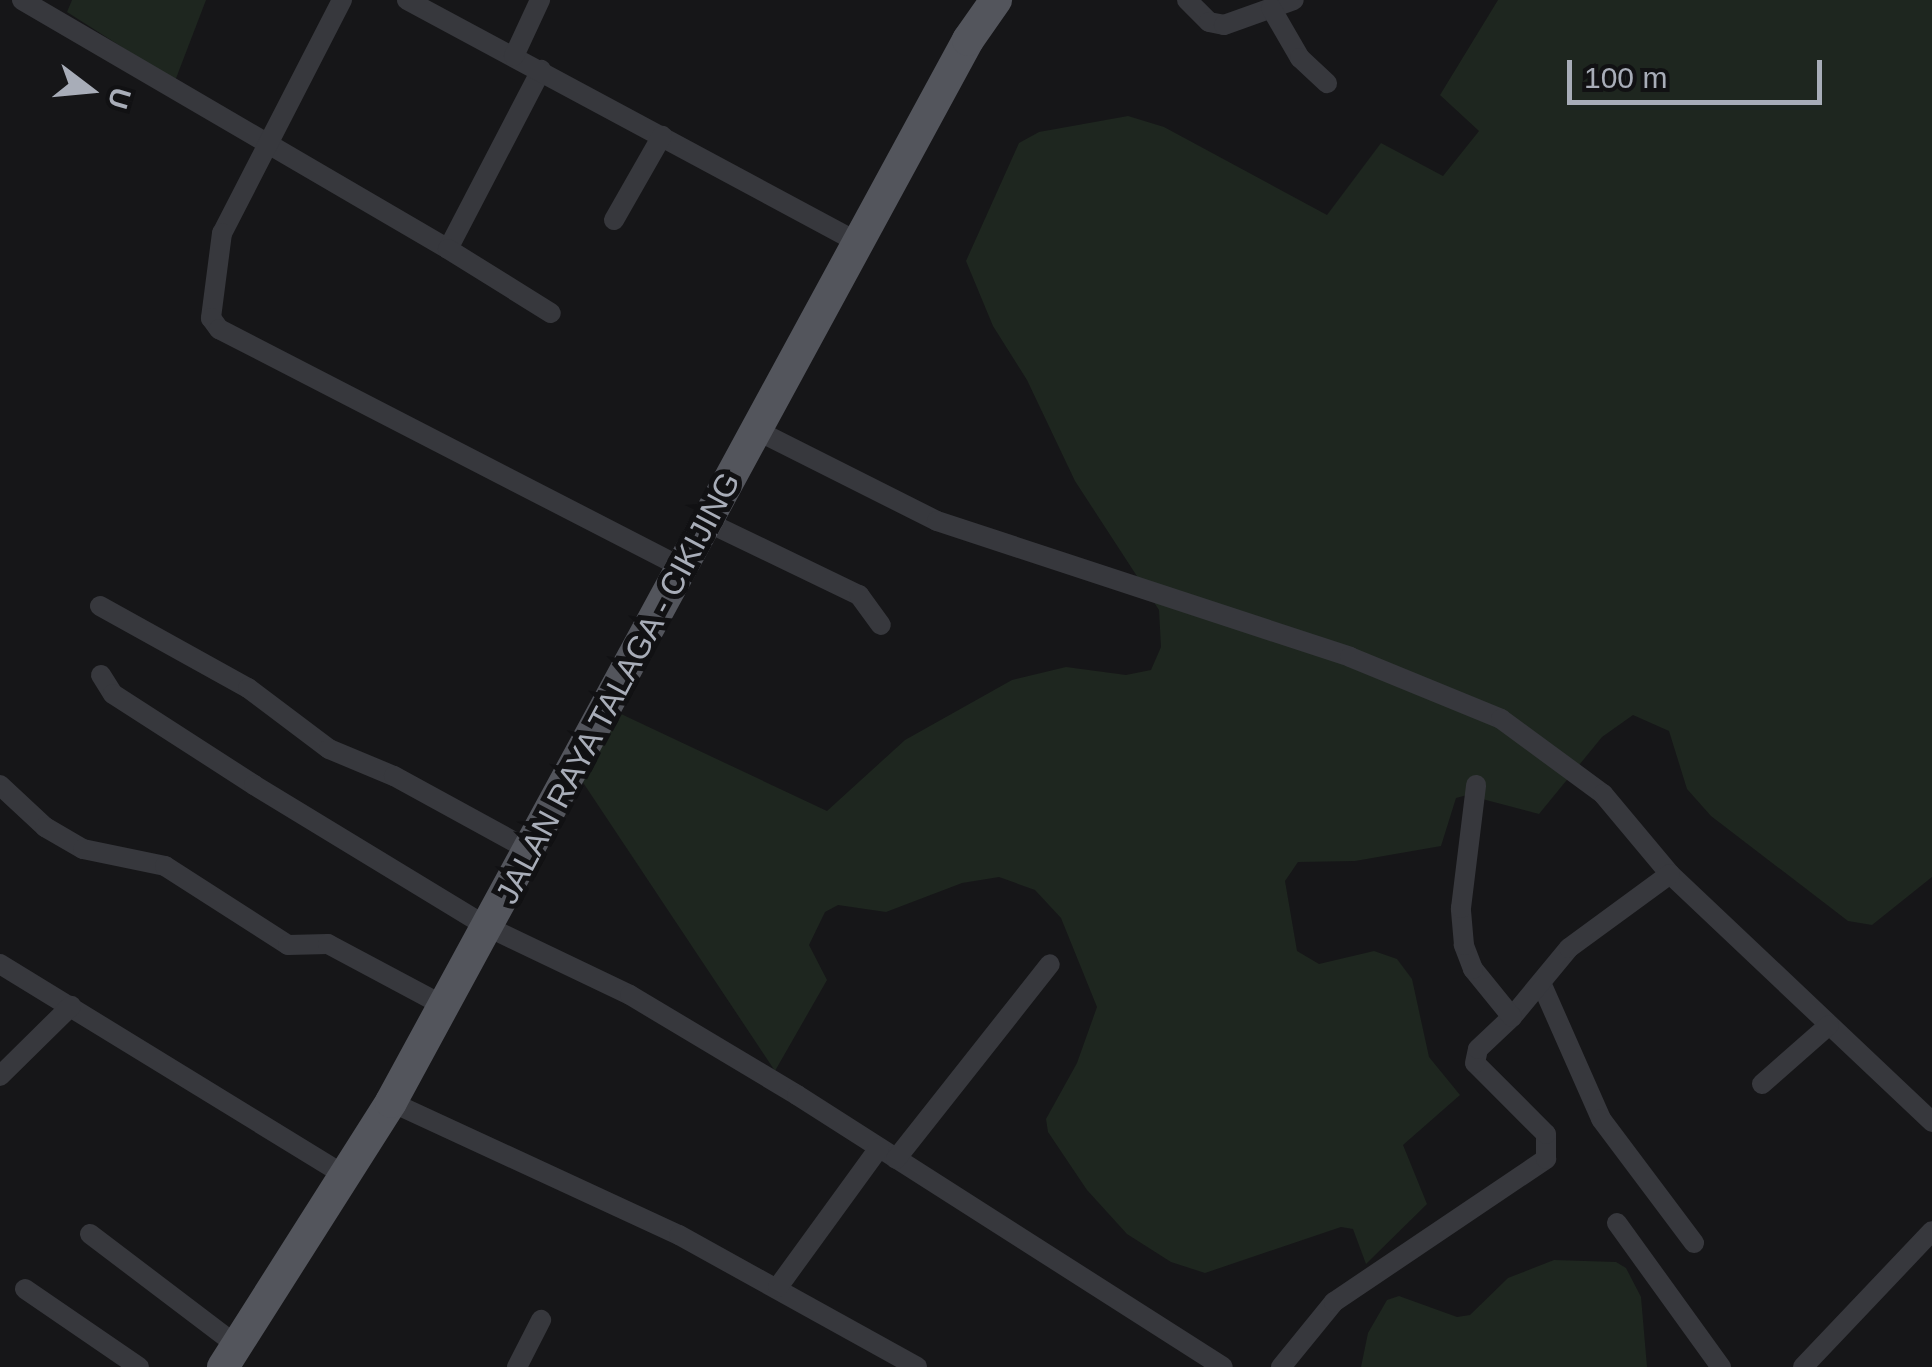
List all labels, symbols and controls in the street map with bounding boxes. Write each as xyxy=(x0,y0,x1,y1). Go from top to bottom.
north arrow xyxy=(40,40,140,140)
scale bar xyxy=(1572,40,1827,102)
text: 100 m xyxy=(1584,61,1667,94)
text: U xyxy=(102,84,137,112)
street label: JALAN RAYA TALAGA - CIKIJING xyxy=(487,464,749,912)

